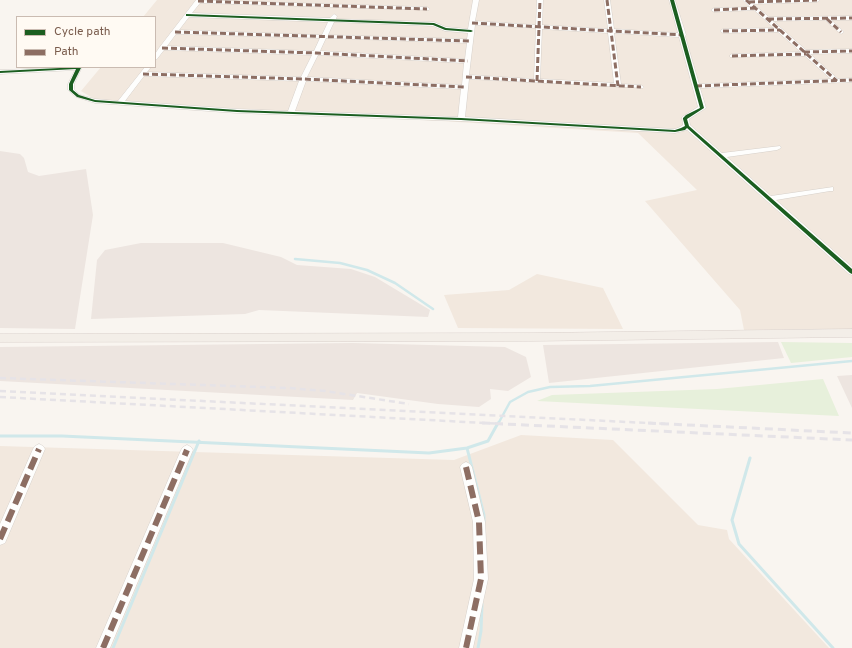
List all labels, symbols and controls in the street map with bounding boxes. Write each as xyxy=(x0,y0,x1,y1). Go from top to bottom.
legend xyxy=(16,16,156,68)
text: Cycle path xyxy=(54,24,111,40)
text: Path xyxy=(54,44,79,60)

